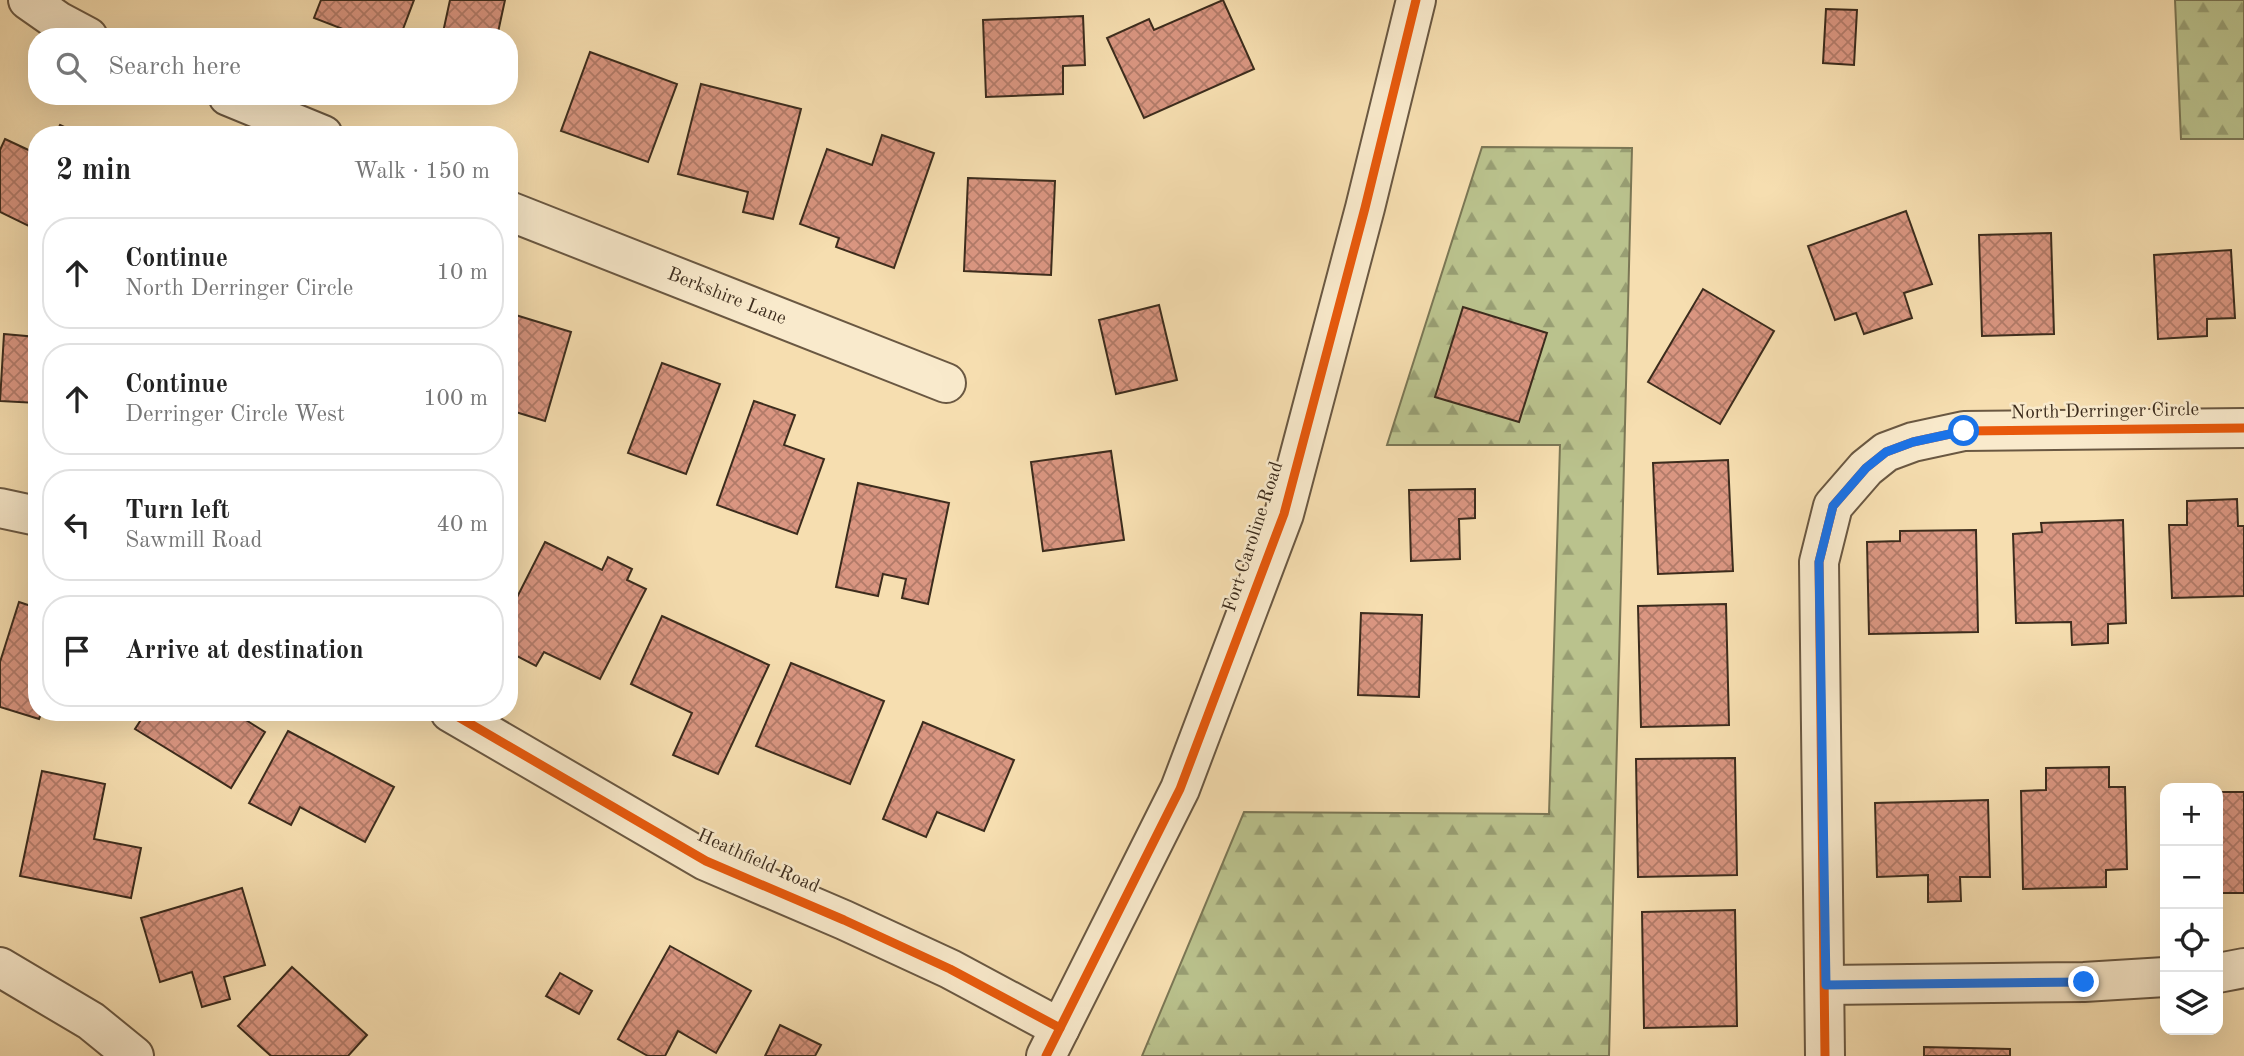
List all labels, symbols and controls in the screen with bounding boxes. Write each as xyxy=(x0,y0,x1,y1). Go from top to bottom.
search box xyxy=(28,28,518,105)
icon: search xyxy=(52,48,90,86)
text: Search here xyxy=(108,54,241,80)
text: 2 min xyxy=(56,156,131,186)
text: Walk · 150 m xyxy=(354,160,490,183)
text: Continue xyxy=(125,246,228,272)
icon: ahead xyxy=(58,254,96,292)
text: 10 m xyxy=(437,261,488,284)
street label: Berkshire Lane xyxy=(664,265,789,329)
text: North Derringer Circle xyxy=(125,277,353,300)
text: Continue xyxy=(125,372,228,398)
icon: ahead xyxy=(58,380,96,418)
text: 100 m xyxy=(423,387,488,410)
street label: North Derringer Circle xyxy=(2011,401,2199,423)
text: Derringer Circle West xyxy=(125,403,345,426)
route start xyxy=(1948,415,1979,446)
street label: Fort Caroline Road xyxy=(1221,459,1287,615)
text: Turn left xyxy=(125,498,230,524)
icon: left xyxy=(58,506,96,544)
text: 40 m xyxy=(437,513,488,536)
text: Sawmill Road xyxy=(125,529,263,552)
icon: arrive xyxy=(58,632,96,670)
text: Arrive at destination xyxy=(125,638,364,664)
map controls xyxy=(2160,783,2223,1035)
button: + xyxy=(2160,783,2223,846)
street label: Heathfield Road xyxy=(694,827,822,897)
button: − xyxy=(2160,846,2223,909)
button: locate xyxy=(2160,909,2223,972)
route end xyxy=(2068,966,2099,997)
button: layers xyxy=(2160,972,2223,1035)

